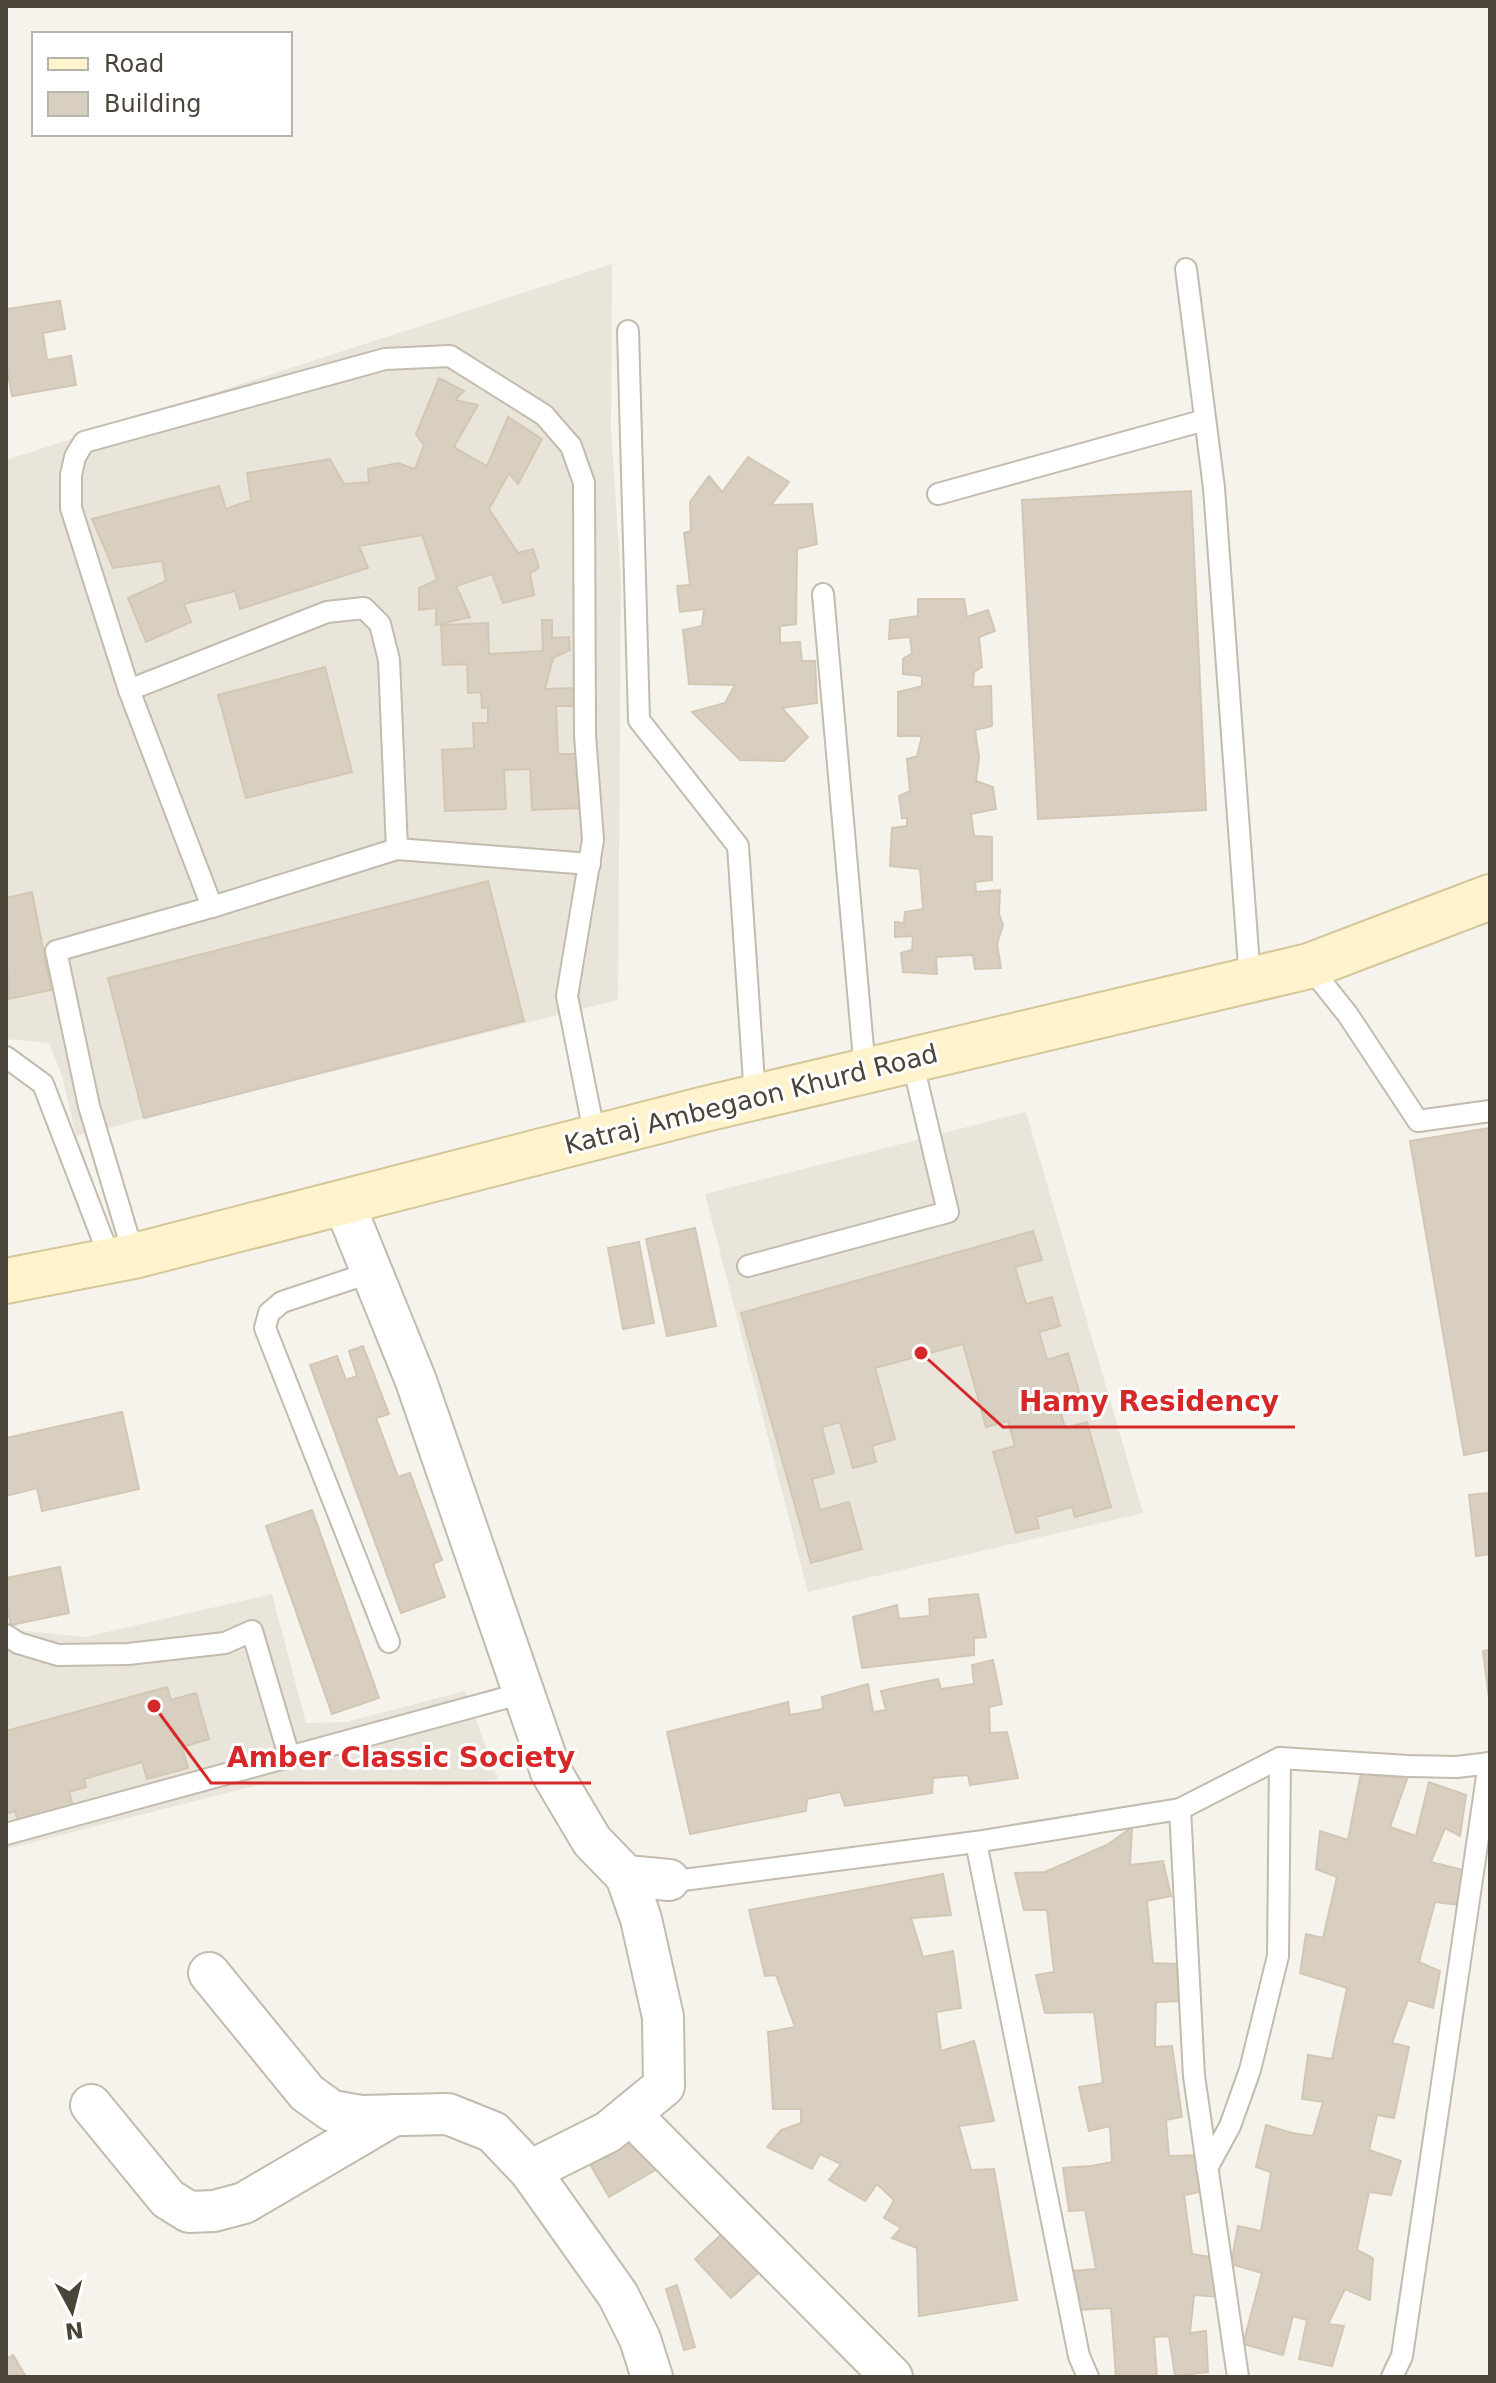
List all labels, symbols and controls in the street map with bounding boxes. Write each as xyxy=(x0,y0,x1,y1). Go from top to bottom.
legend xyxy=(32,32,292,136)
text: Road xyxy=(104,50,164,78)
text: Building xyxy=(104,90,201,118)
street label: Katraj Ambegaon Khurd Road xyxy=(561,1038,941,1160)
callout: Hamy Residency xyxy=(1003,1375,1295,1427)
text: Hamy Residency xyxy=(1019,1385,1279,1418)
callout: Amber Classic Society xyxy=(211,1731,591,1783)
text: Amber Classic Society xyxy=(227,1741,575,1774)
north arrow xyxy=(32,2271,112,2351)
text: N xyxy=(64,2317,85,2344)

